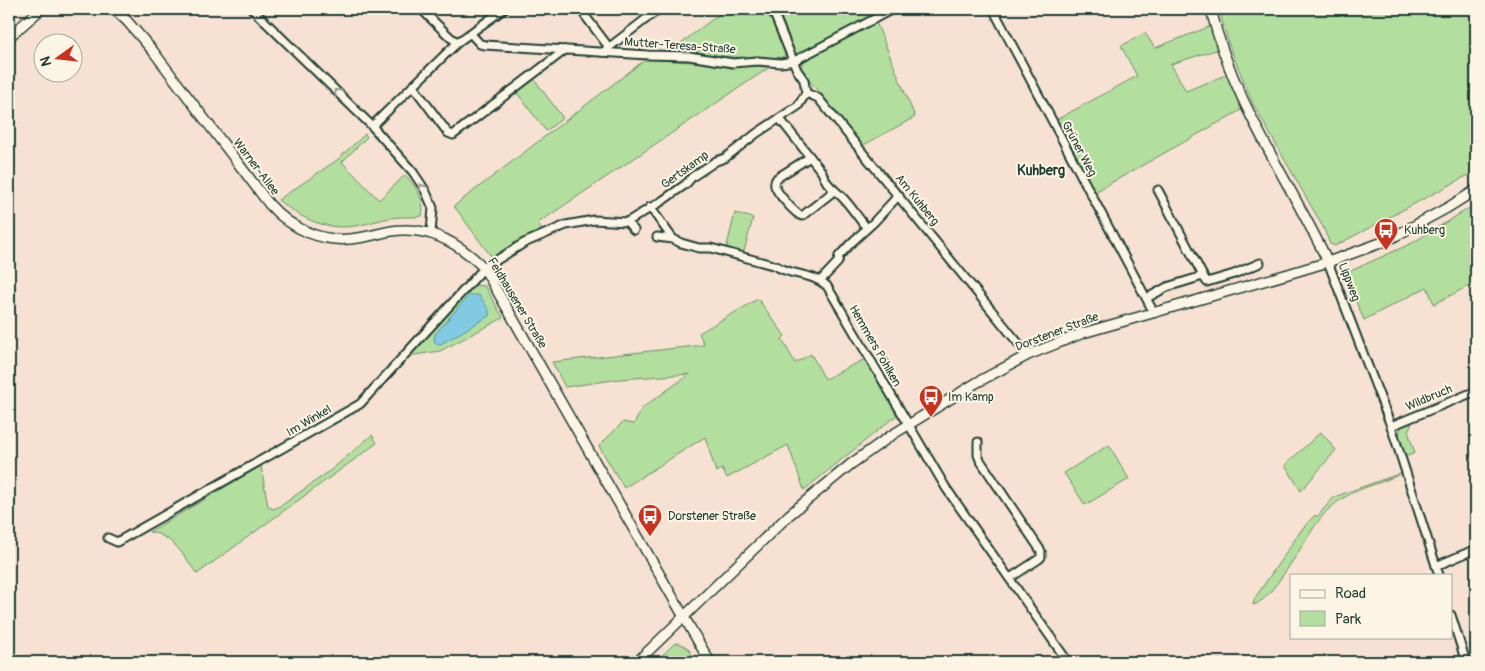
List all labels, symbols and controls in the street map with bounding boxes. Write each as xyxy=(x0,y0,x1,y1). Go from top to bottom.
north arrow xyxy=(32,32,82,82)
street label: Mutter-Teresa-Straße xyxy=(624,35,736,57)
text: N xyxy=(36,54,55,68)
one-way arrow xyxy=(334,89,343,98)
street label: Grüner Weg xyxy=(1058,119,1100,179)
street label: Warner-Allee xyxy=(230,136,282,199)
street label: Gertskamp xyxy=(658,147,712,192)
district label: Kuhberg xyxy=(1017,162,1065,179)
street label: Am Kuhberg xyxy=(892,171,942,229)
one-way arrow xyxy=(419,183,429,192)
bus stop icon: Kuhberg xyxy=(1373,217,1399,251)
place label: Kuhberg xyxy=(1404,223,1445,238)
street label: Feldhausener Straße xyxy=(484,255,550,351)
street label: Lippweg xyxy=(1335,261,1363,303)
street label: Hemmers Pöhlken xyxy=(846,303,904,390)
street label: Dorstener Straße xyxy=(1013,309,1101,355)
street label: Wildbruch xyxy=(1403,381,1455,414)
bus stop icon: Im Kamp xyxy=(918,384,944,418)
place label: Im Kamp xyxy=(948,390,994,405)
street label: Im Winkel xyxy=(284,402,334,440)
bus stop icon: Dorstener Straße xyxy=(637,503,663,537)
place label: Dorstener Straße xyxy=(668,509,756,524)
legend xyxy=(1290,574,1452,638)
text: Road xyxy=(1335,584,1366,603)
text: Park xyxy=(1335,610,1362,629)

